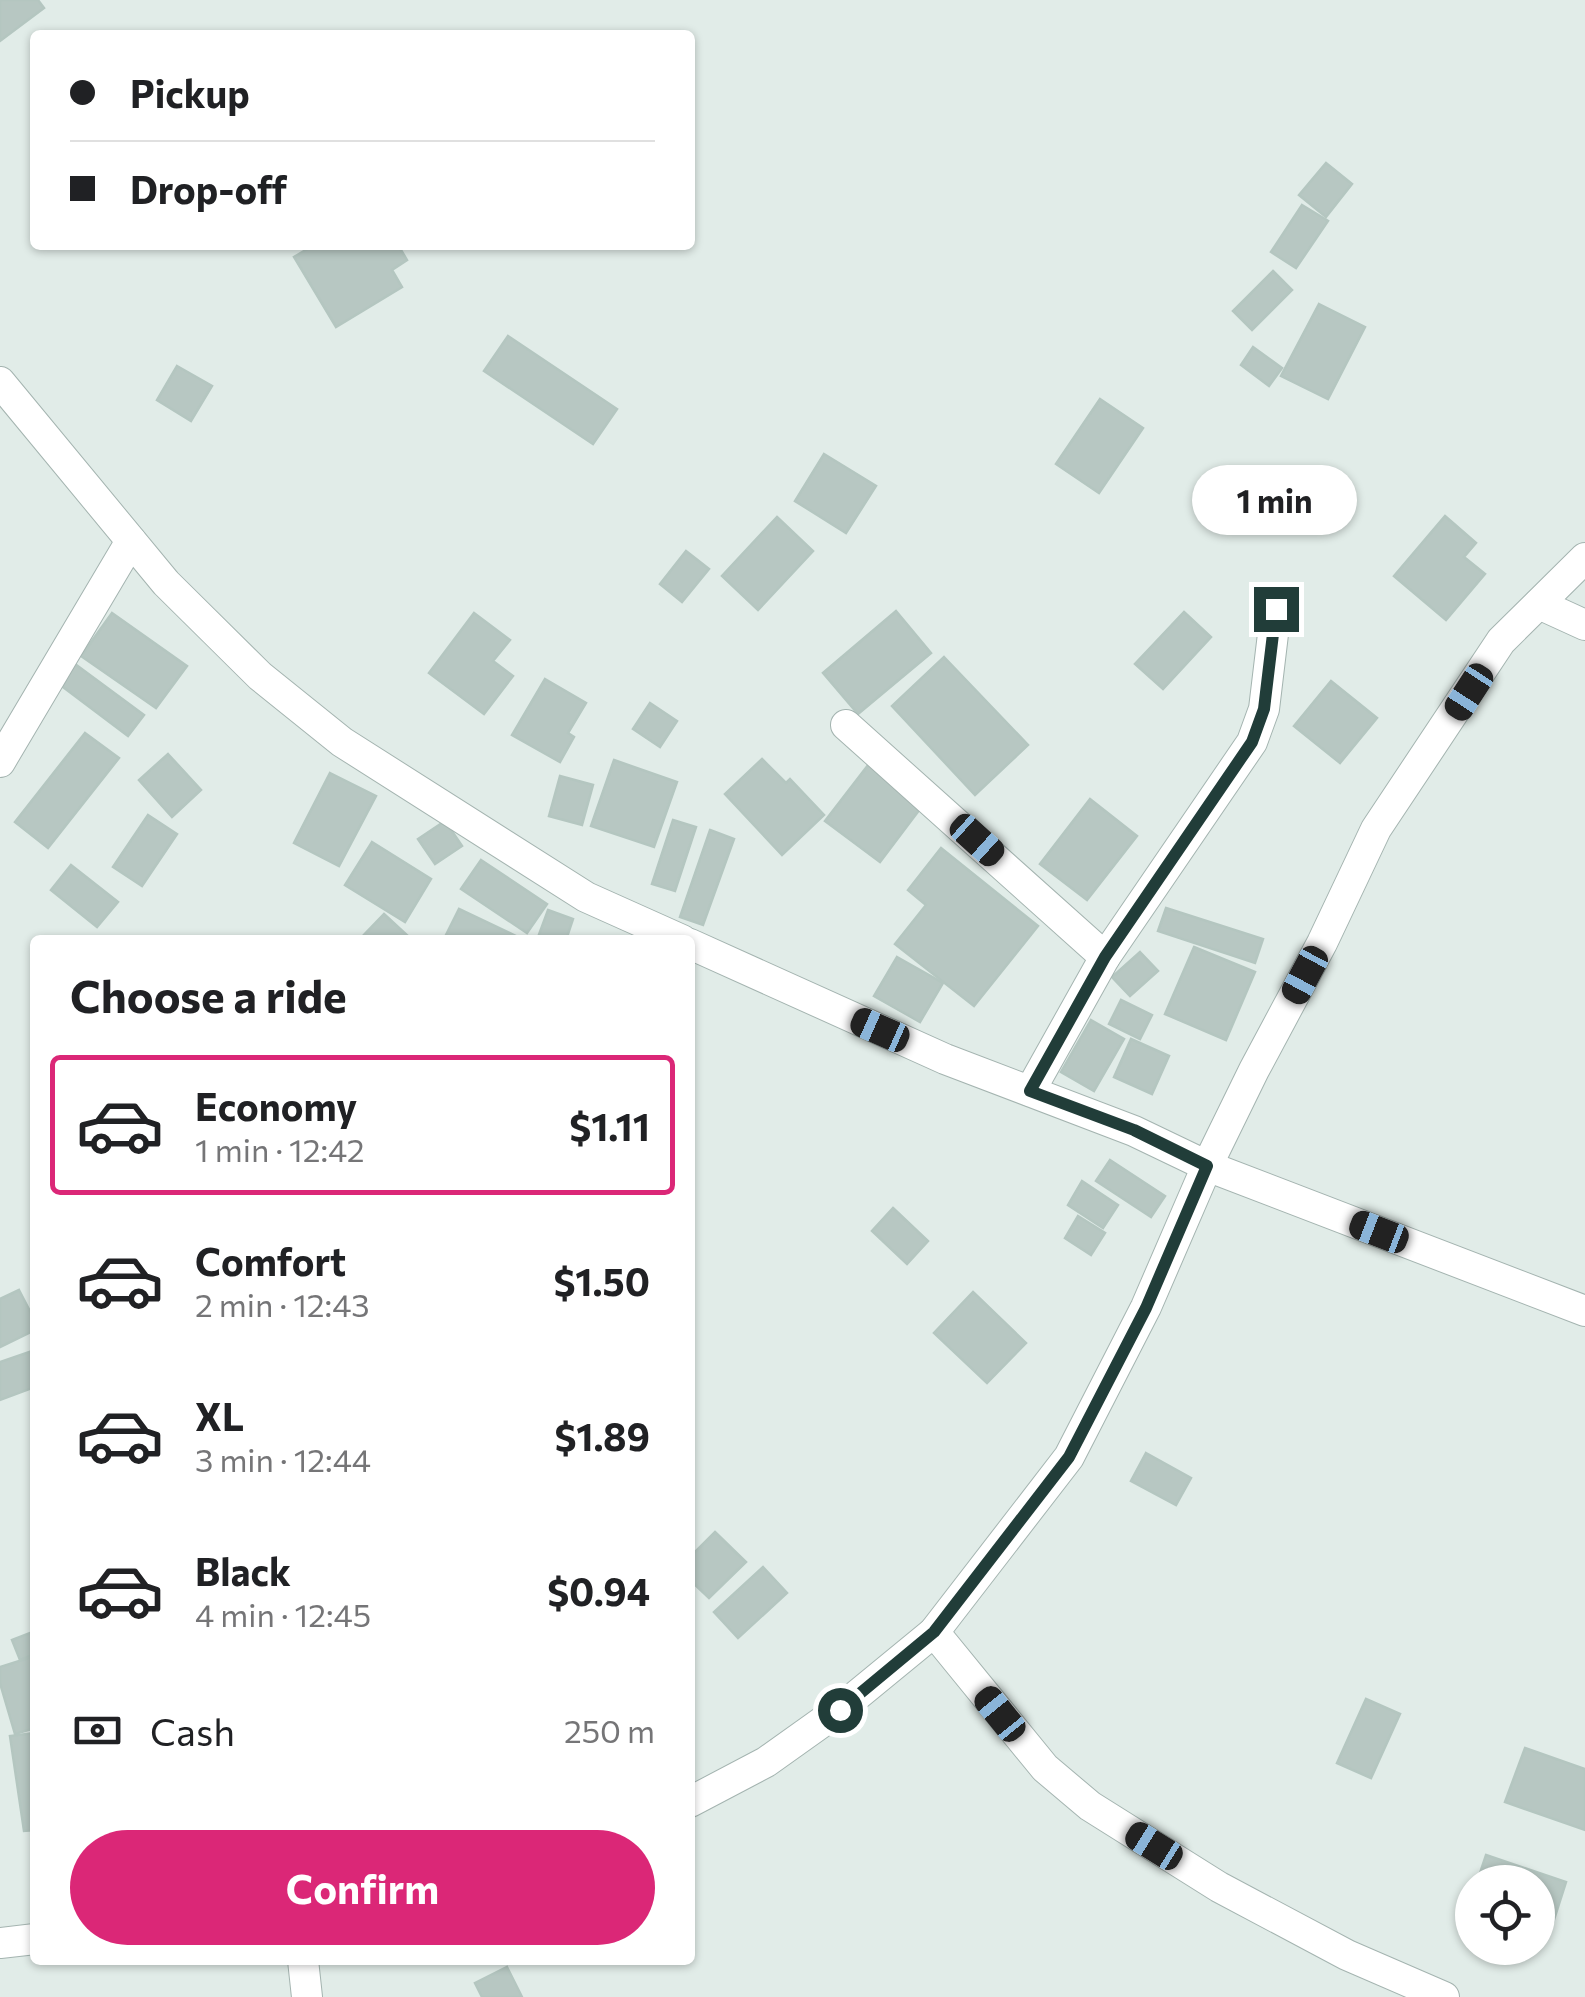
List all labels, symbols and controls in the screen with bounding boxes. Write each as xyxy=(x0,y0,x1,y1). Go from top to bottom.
text: Pickup xyxy=(130,69,250,116)
text: Drop-off xyxy=(130,165,287,212)
callout: 1 min xyxy=(1194,464,1358,534)
text: 1 min xyxy=(1237,480,1312,520)
route end xyxy=(1254,587,1299,632)
car xyxy=(1440,659,1498,725)
car xyxy=(945,809,1009,871)
car xyxy=(1278,941,1332,1009)
text: Choose a ride xyxy=(70,967,347,1022)
car xyxy=(846,1004,914,1056)
icon: car xyxy=(75,1080,165,1170)
text: Economy xyxy=(195,1082,357,1129)
text: $1.11 xyxy=(569,1102,650,1149)
text: 1 min · 12:42 xyxy=(195,1129,365,1169)
car xyxy=(1346,1207,1412,1257)
icon: car xyxy=(75,1235,165,1325)
text: Comfort xyxy=(195,1237,346,1284)
text: $1.50 xyxy=(554,1257,650,1304)
text: 2 min · 12:43 xyxy=(195,1284,370,1324)
icon: car xyxy=(75,1390,165,1480)
text: XL xyxy=(195,1392,244,1439)
text: $1.89 xyxy=(554,1412,650,1459)
text: 3 min · 12:44 xyxy=(195,1439,371,1479)
icon: car xyxy=(75,1545,165,1635)
text: Black xyxy=(195,1547,291,1594)
text: $0.94 xyxy=(547,1567,650,1614)
text: 4 min · 12:45 xyxy=(195,1594,371,1634)
car xyxy=(969,1681,1031,1747)
route start xyxy=(818,1688,863,1733)
icon: cash xyxy=(70,1703,125,1758)
text: Cash xyxy=(150,1707,235,1754)
text: 250 m xyxy=(564,1710,655,1750)
car xyxy=(1121,1817,1187,1875)
button: Confirm xyxy=(70,1830,655,1945)
map controls xyxy=(1455,1865,1555,1965)
button: locate xyxy=(1455,1865,1555,1965)

